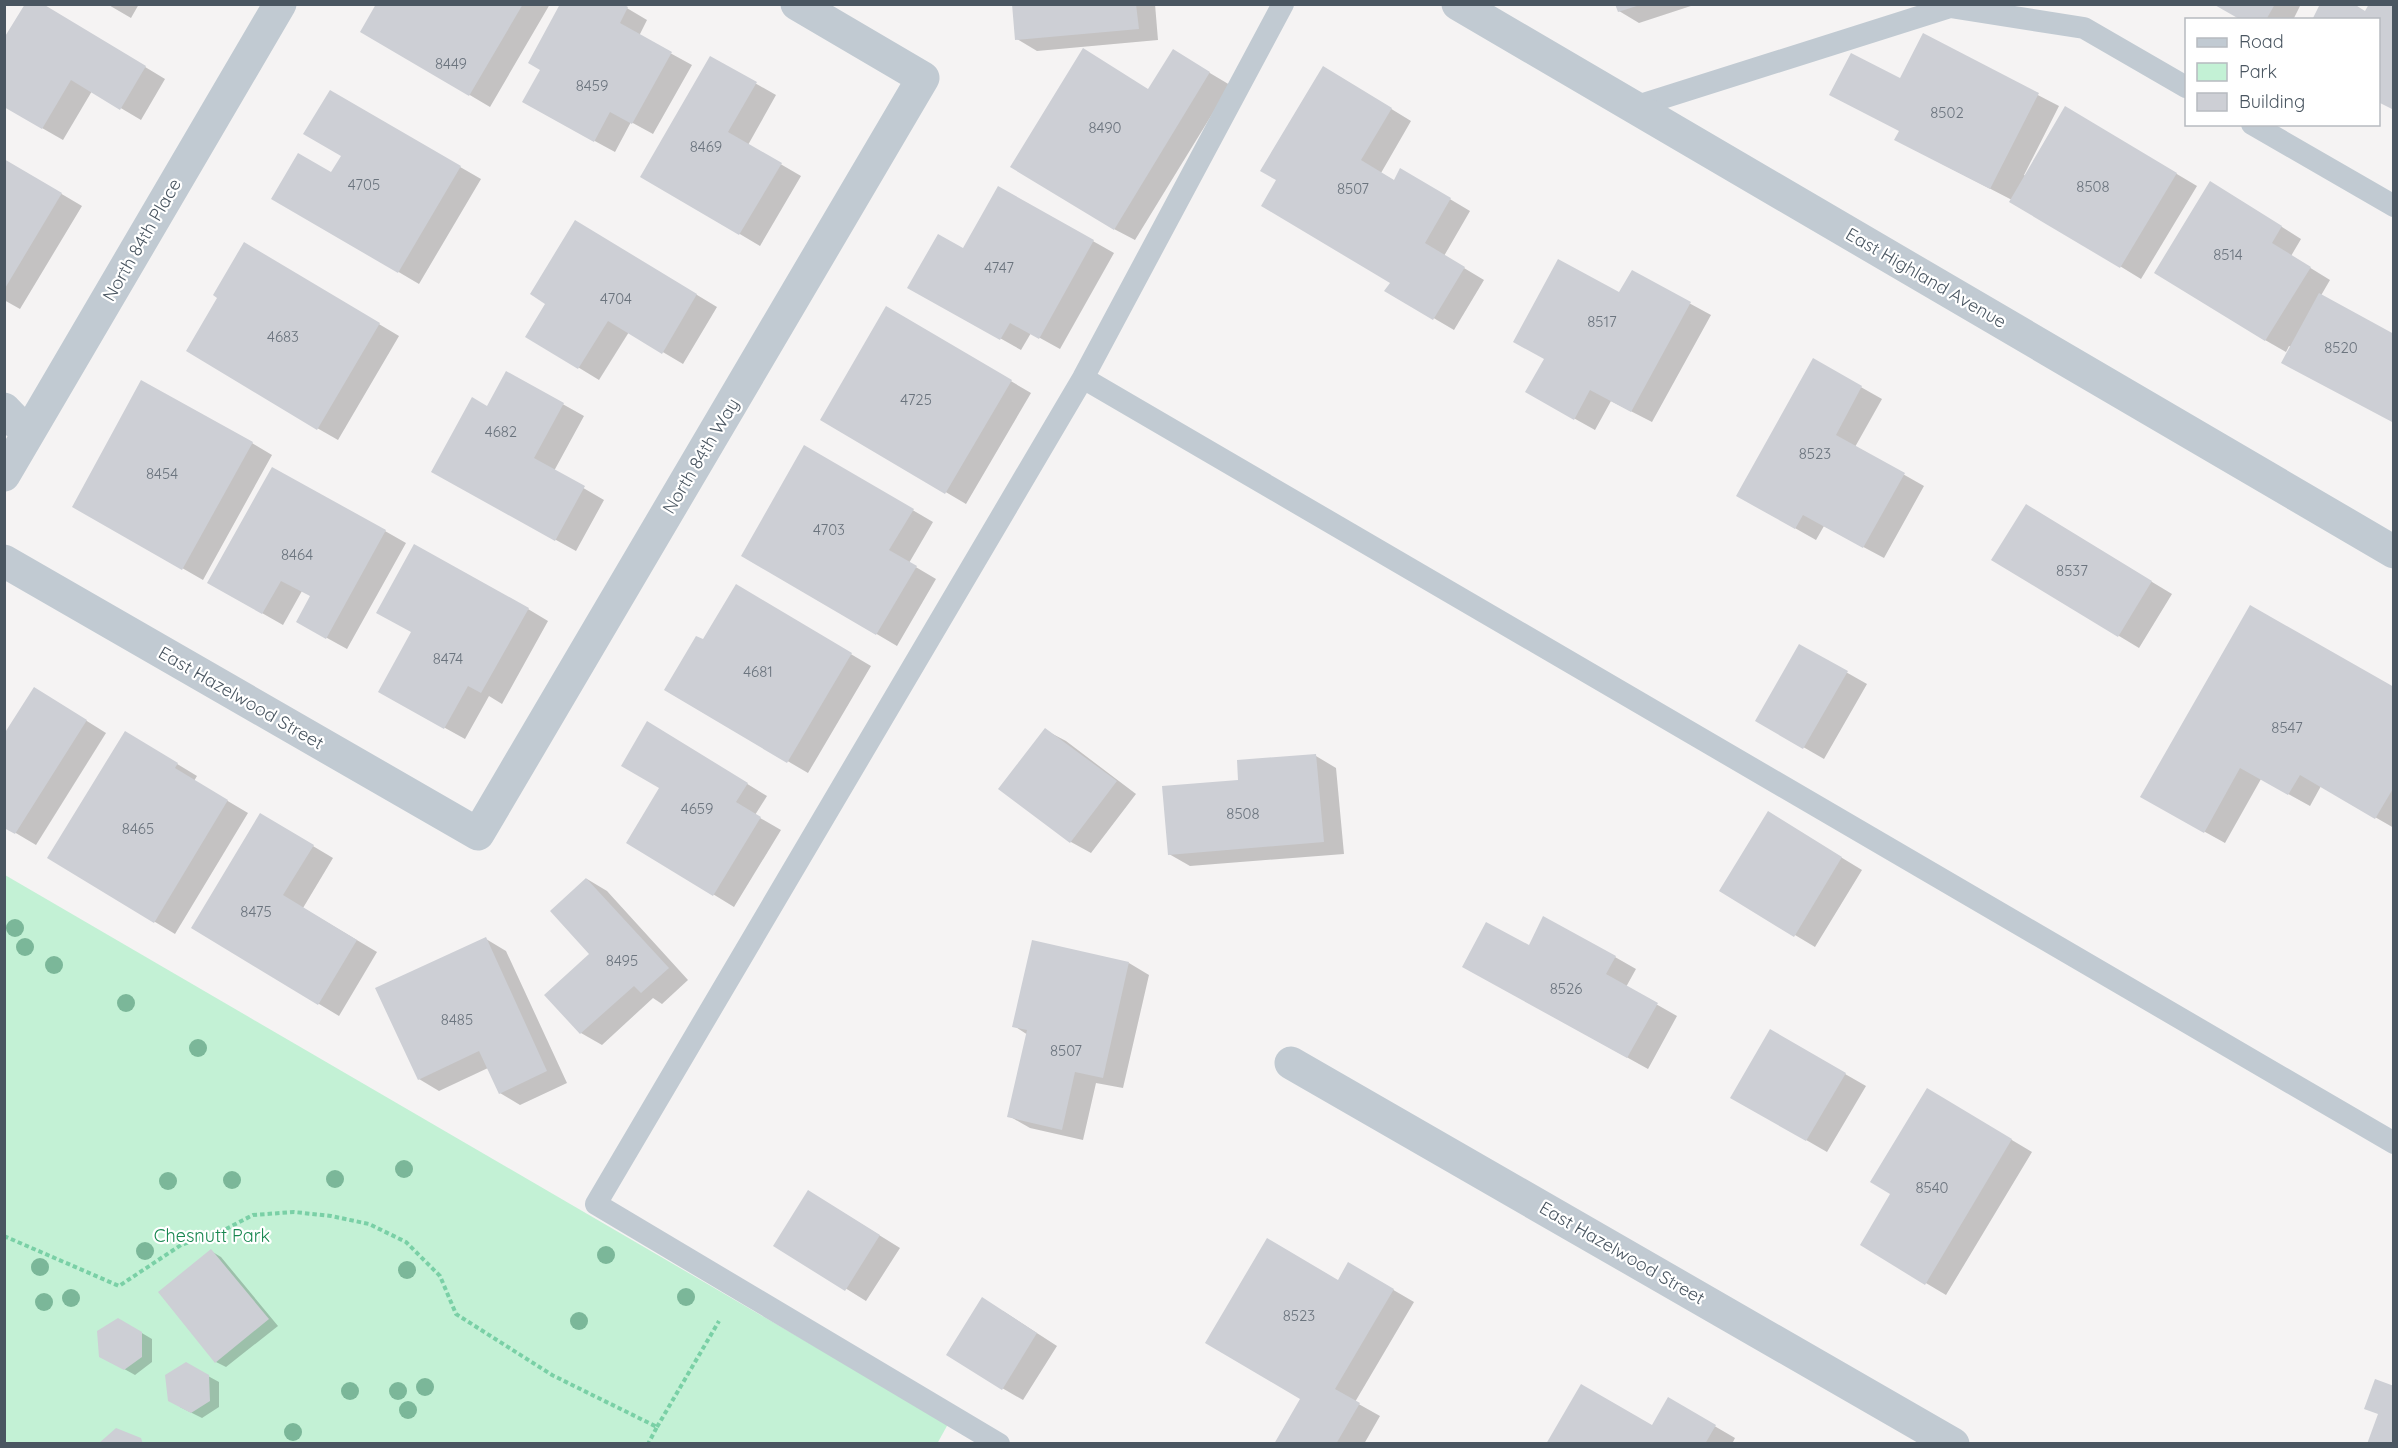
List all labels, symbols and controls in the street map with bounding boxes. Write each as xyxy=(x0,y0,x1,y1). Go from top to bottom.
legend xyxy=(2185,18,2380,126)
text: Road xyxy=(2239,30,2284,53)
house number: 8449 xyxy=(435,54,467,73)
text: Park xyxy=(2239,60,2277,83)
house number: 8459 xyxy=(576,76,608,95)
text: Building xyxy=(2239,90,2305,113)
house number: 8502 xyxy=(1930,103,1964,122)
house number: 8490 xyxy=(1088,118,1122,137)
house number: 8469 xyxy=(690,137,722,156)
street label: North 84th Place xyxy=(97,174,186,305)
house number: 4705 xyxy=(348,175,380,194)
house number: 8508 xyxy=(2076,177,2110,196)
house number: 8507 xyxy=(1337,179,1369,198)
street label: East Highland Avenue xyxy=(1842,222,2011,333)
house number: 8514 xyxy=(2213,245,2243,264)
house number: 4747 xyxy=(984,258,1014,277)
house number: 4704 xyxy=(600,289,632,308)
house number: 8517 xyxy=(1587,312,1617,331)
house number: 4683 xyxy=(267,327,299,346)
house number: 8520 xyxy=(2324,338,2358,357)
house number: 4725 xyxy=(900,390,932,409)
street label: North 84th Way xyxy=(657,394,744,518)
house number: 4682 xyxy=(485,422,517,441)
house number: 8523 xyxy=(1799,444,1831,463)
house number: 8454 xyxy=(146,464,178,483)
house number: 4703 xyxy=(813,520,845,539)
house number: 8464 xyxy=(281,545,313,564)
house number: 8537 xyxy=(2056,561,2088,580)
street label: East Hazelwood Street xyxy=(154,641,328,754)
house number: 8474 xyxy=(433,649,463,668)
house number: 4681 xyxy=(743,662,773,681)
house number: 8547 xyxy=(2271,718,2303,737)
house number: 4659 xyxy=(681,799,713,818)
house number: 8508 xyxy=(1226,804,1260,823)
house number: 8465 xyxy=(122,819,154,838)
house number: 8475 xyxy=(240,902,272,921)
house number: 8495 xyxy=(606,951,638,970)
house number: 8526 xyxy=(1550,979,1582,998)
house number: 8485 xyxy=(441,1010,473,1029)
house number: 8507 xyxy=(1050,1041,1082,1060)
house number: 8540 xyxy=(1915,1178,1949,1197)
street label: East Hazelwood Street xyxy=(1535,1196,1709,1309)
park label: Chesnutt Park xyxy=(154,1224,270,1247)
house number: 8523 xyxy=(1283,1306,1315,1325)

